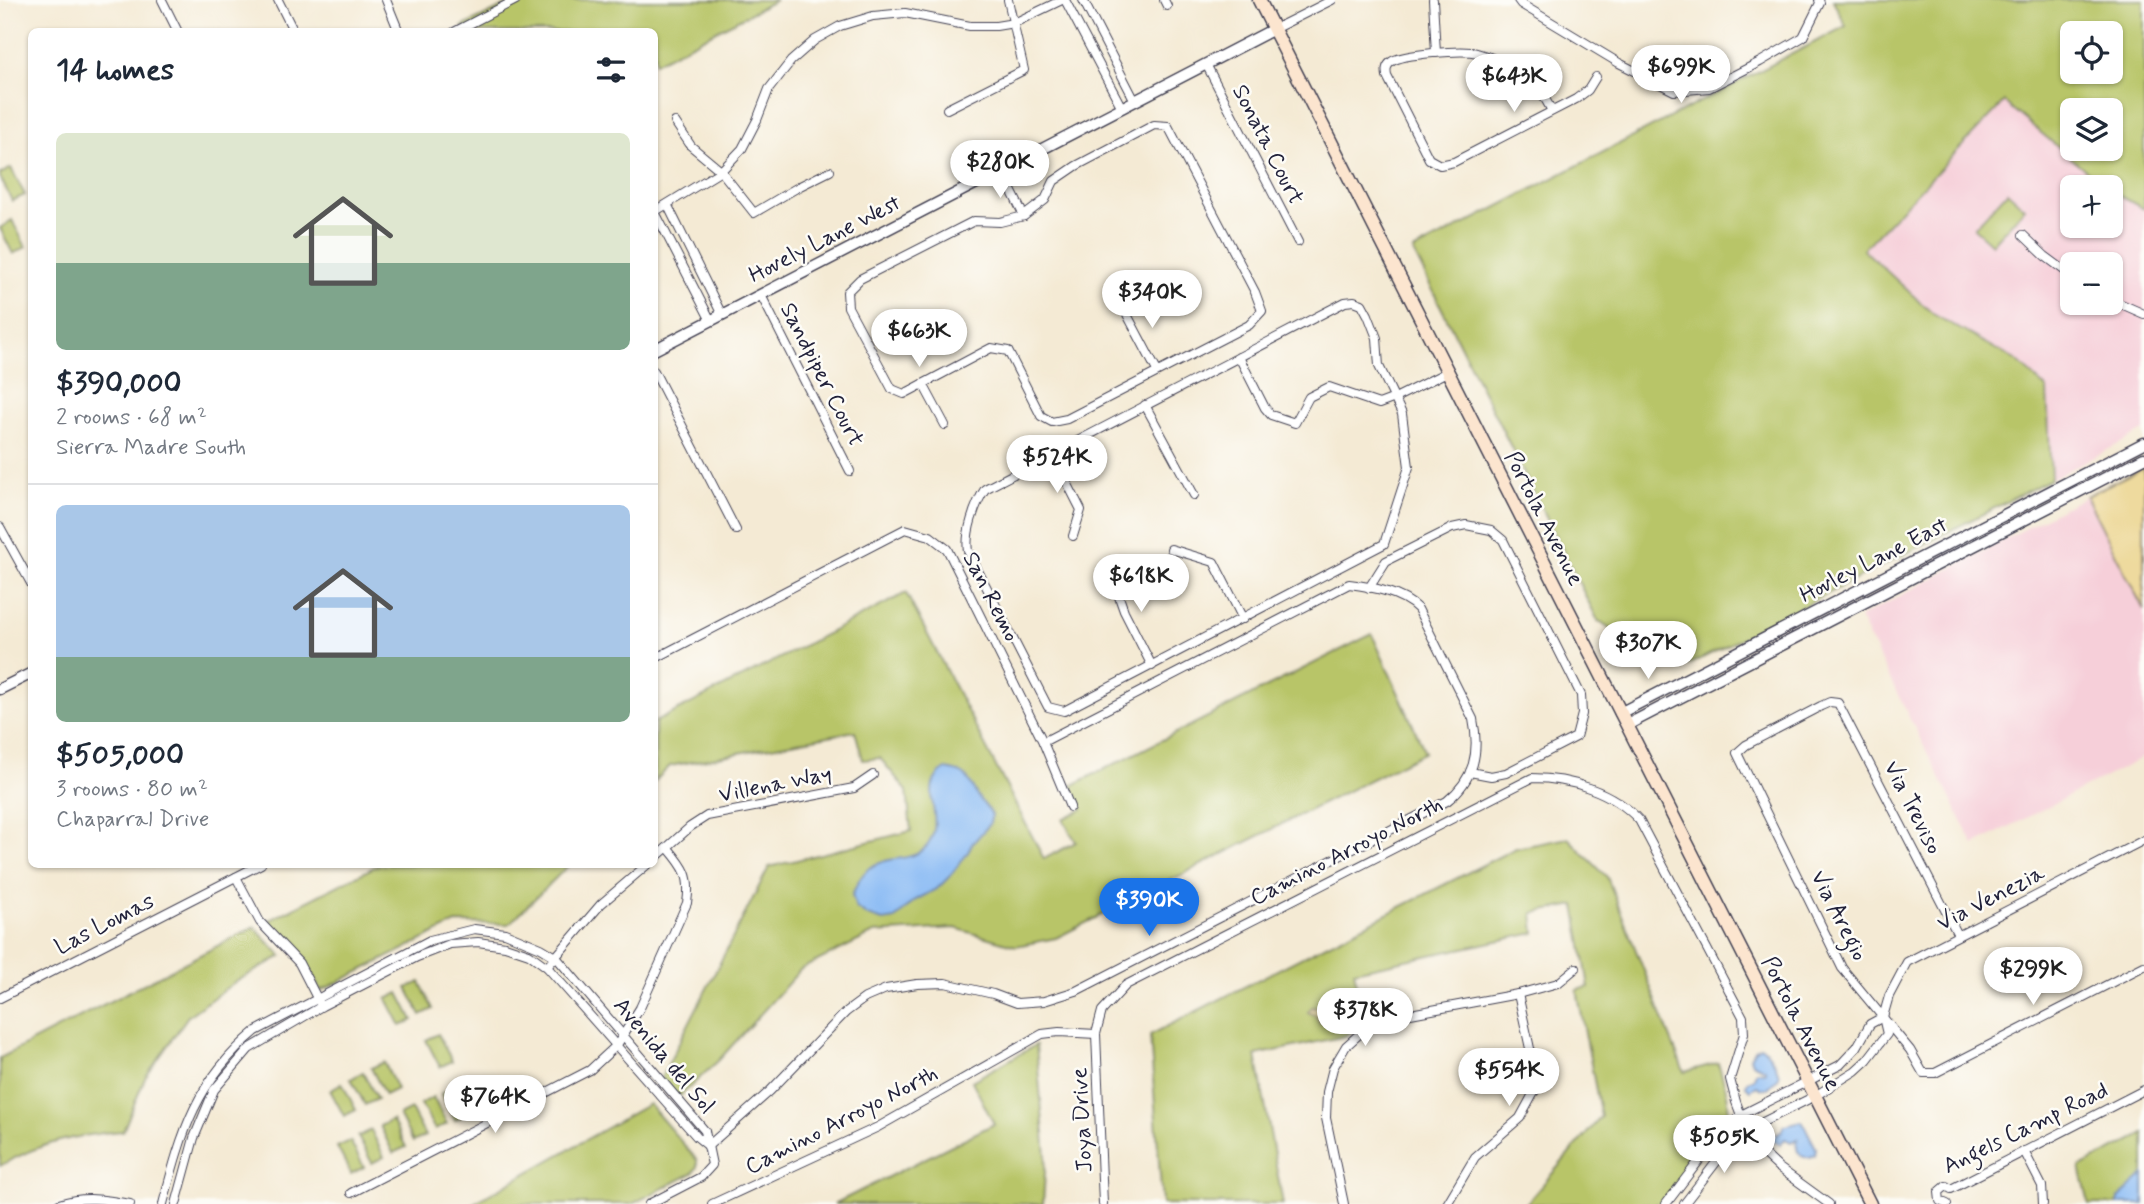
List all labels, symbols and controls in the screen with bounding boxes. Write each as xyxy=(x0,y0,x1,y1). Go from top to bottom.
map controls xyxy=(2060,21,2123,315)
button: locate xyxy=(2060,21,2123,84)
pin: $699K xyxy=(1632,46,1730,105)
text: 14 homes xyxy=(56,51,174,90)
icon: filters xyxy=(592,51,630,89)
text: $699K xyxy=(1647,53,1715,83)
pin: $643K xyxy=(1465,54,1563,114)
text: $643K xyxy=(1482,62,1546,92)
street label: Sonata Court xyxy=(1224,80,1310,210)
button: layers xyxy=(2060,98,2123,161)
pin: $280K xyxy=(951,140,1049,200)
text: $280K xyxy=(966,148,1034,178)
button: + xyxy=(2060,175,2123,238)
icon: home xyxy=(280,178,406,304)
street label: Hovely Lane West xyxy=(744,189,906,291)
button: − xyxy=(2060,252,2123,315)
pin: $340K xyxy=(1103,270,1201,330)
text: $340K xyxy=(1118,278,1186,308)
street label: Sandpiper Court xyxy=(772,298,870,452)
pin: $663K xyxy=(870,310,968,369)
text: $663K xyxy=(887,317,951,347)
text: $390,000 xyxy=(56,364,182,403)
text: 2 rooms · 68 m² xyxy=(56,403,207,433)
text: Sierra Madre South xyxy=(56,433,246,463)
pin: $524K xyxy=(1008,435,1106,495)
text: $524K xyxy=(1022,443,1092,473)
street label: Portola Avenue xyxy=(1496,447,1590,591)
street label: Hovley Lane East xyxy=(1795,511,1953,611)
street label: San Remo xyxy=(955,547,1026,647)
icon: home xyxy=(280,550,406,676)
pin: $618K xyxy=(1092,554,1190,614)
text: $618K xyxy=(1109,562,1173,592)
pin: $307K xyxy=(1599,622,1697,681)
text: $307K xyxy=(1615,629,1681,659)
text: $505,000 xyxy=(56,736,184,775)
street label: Via Treviso xyxy=(1876,756,1949,860)
street label: Villena Way xyxy=(716,759,834,811)
text: 3 rooms · 80 m² xyxy=(56,775,208,805)
street label: Camino Arroyo North xyxy=(1245,790,1448,913)
text: Chaparral Drive xyxy=(56,805,209,835)
street label: Via Venezia xyxy=(1932,859,2050,939)
street label: Via Aregio xyxy=(1801,866,1874,967)
pin: $390K xyxy=(1100,878,1198,938)
text: $390K xyxy=(1115,886,1183,916)
street label: Las Lomas xyxy=(50,887,160,963)
pin: $299K xyxy=(1984,948,2082,1007)
street label: Portola Avenue xyxy=(1753,952,1847,1096)
text: $299K xyxy=(2000,955,2066,985)
pin: $378K xyxy=(1316,988,1414,1048)
street label: Avenida del Sol xyxy=(606,992,721,1121)
text: $378K xyxy=(1333,996,1397,1026)
pin: $554K xyxy=(1460,1048,1558,1108)
text: $554K xyxy=(1474,1056,1544,1086)
street label: Camino Arroyo North xyxy=(740,1059,943,1182)
street label: Joya Drive xyxy=(1065,1067,1101,1173)
pin: $764K xyxy=(446,1076,544,1135)
street label: Angels Camp Road xyxy=(1938,1076,2114,1184)
text: $764K xyxy=(460,1083,530,1113)
pin: $505K xyxy=(1675,1116,1773,1175)
text: $505K xyxy=(1689,1123,1759,1153)

